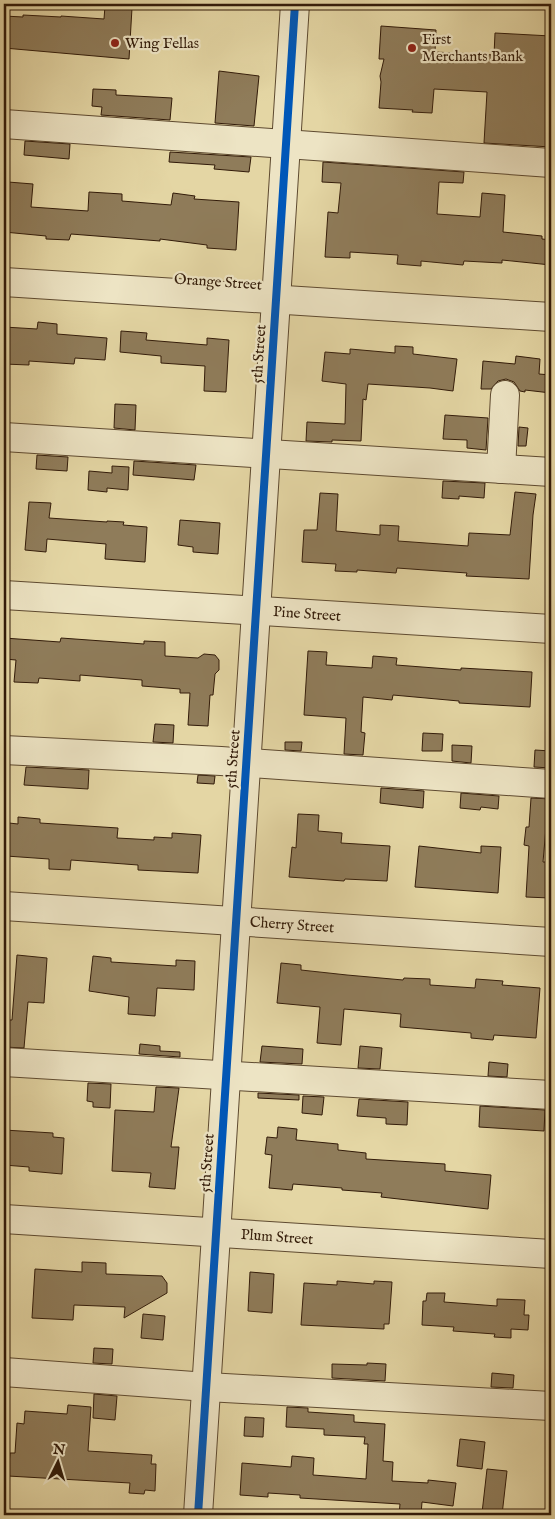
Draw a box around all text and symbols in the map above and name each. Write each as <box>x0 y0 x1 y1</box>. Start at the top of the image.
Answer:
place label: First Merchants Bank <box>422 30 524 66</box>
place label: Wing Fellas <box>125 34 199 53</box>
marker: Wing Fellas <box>109 37 121 49</box>
marker: First Merchants Bank <box>406 42 418 54</box>
street label: Orange Street <box>173 269 263 295</box>
street label: 5th Street <box>247 324 271 384</box>
street label: Pine Street <box>272 602 342 626</box>
street label: 5th Street <box>221 729 245 789</box>
street label: Cherry Street <box>249 913 335 937</box>
street label: 5th Street <box>195 1133 219 1193</box>
street label: Plum Street <box>240 1225 314 1249</box>
north arrow <box>32 1436 82 1486</box>
text: N <box>51 1440 66 1460</box>

